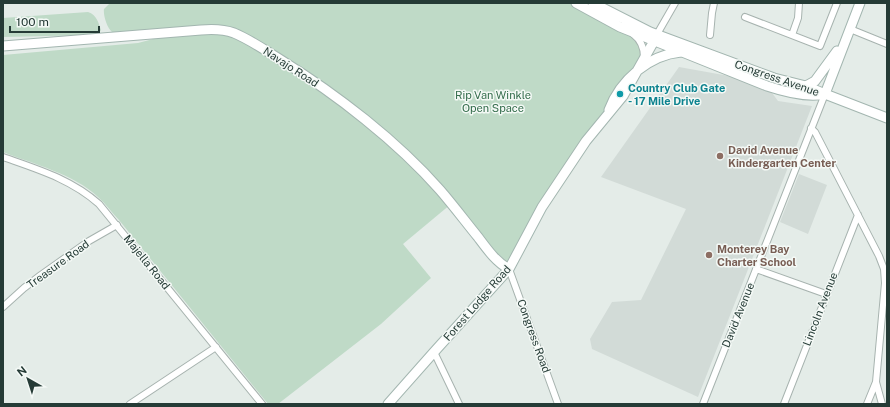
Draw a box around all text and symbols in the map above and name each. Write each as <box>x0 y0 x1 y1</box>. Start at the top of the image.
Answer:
scale bar <box>10 8 99 34</box>
text: 100 m <box>16 15 49 29</box>
street label: Navajo Road <box>261 45 321 89</box>
street label: Congress Avenue <box>733 58 821 98</box>
place label: Country Club Gate - 17 Mile Drive <box>628 82 725 107</box>
park label: Rip Van Winkle Open Space <box>455 89 531 114</box>
marker: Country Club Gate - 17 Mile Drive <box>615 89 625 99</box>
place label: David Avenue Kindergarten Center <box>728 144 836 169</box>
marker: David Avenue Kindergarten Center <box>715 151 725 161</box>
street label: Majella Road <box>122 233 172 291</box>
street label: Treasure Road <box>25 237 91 291</box>
place label: Monterey Bay Charter School <box>717 243 797 268</box>
marker: Monterey Bay Charter School <box>704 250 714 260</box>
street label: Forest Lodge Road <box>441 263 513 343</box>
street label: Lincoln Avenue <box>800 271 840 347</box>
street label: David Avenue <box>720 281 756 349</box>
street label: Congress Road <box>515 298 553 374</box>
north arrow <box>8 359 48 399</box>
text: N <box>15 364 29 379</box>

